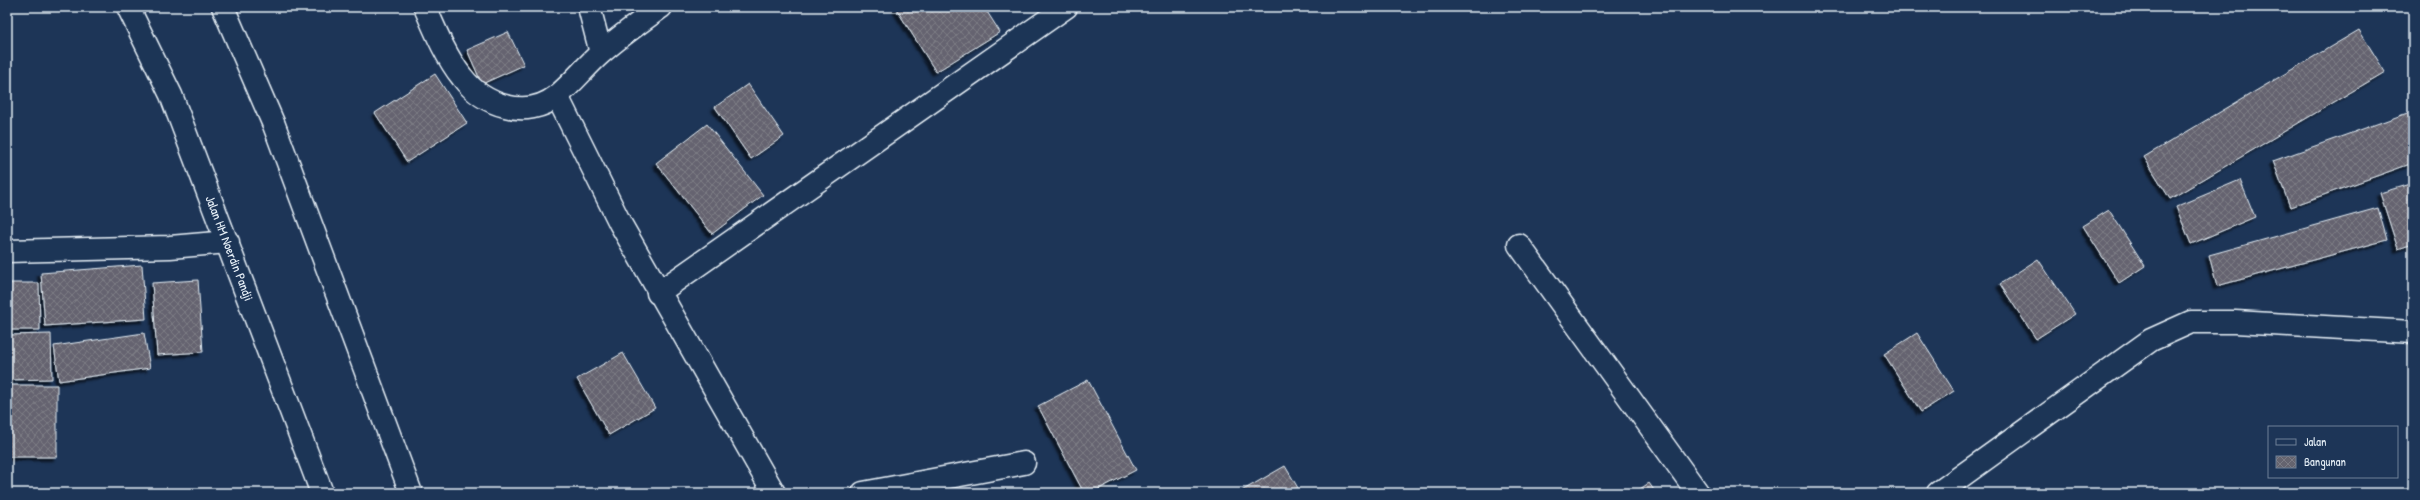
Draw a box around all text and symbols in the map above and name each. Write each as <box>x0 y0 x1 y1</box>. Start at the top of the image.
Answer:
street label: Jalan HM Noerdin Pandji <box>202 193 258 303</box>
legend <box>2268 426 2398 478</box>
text: Jalan <box>2304 433 2326 450</box>
text: Bangunan <box>2304 453 2346 470</box>

